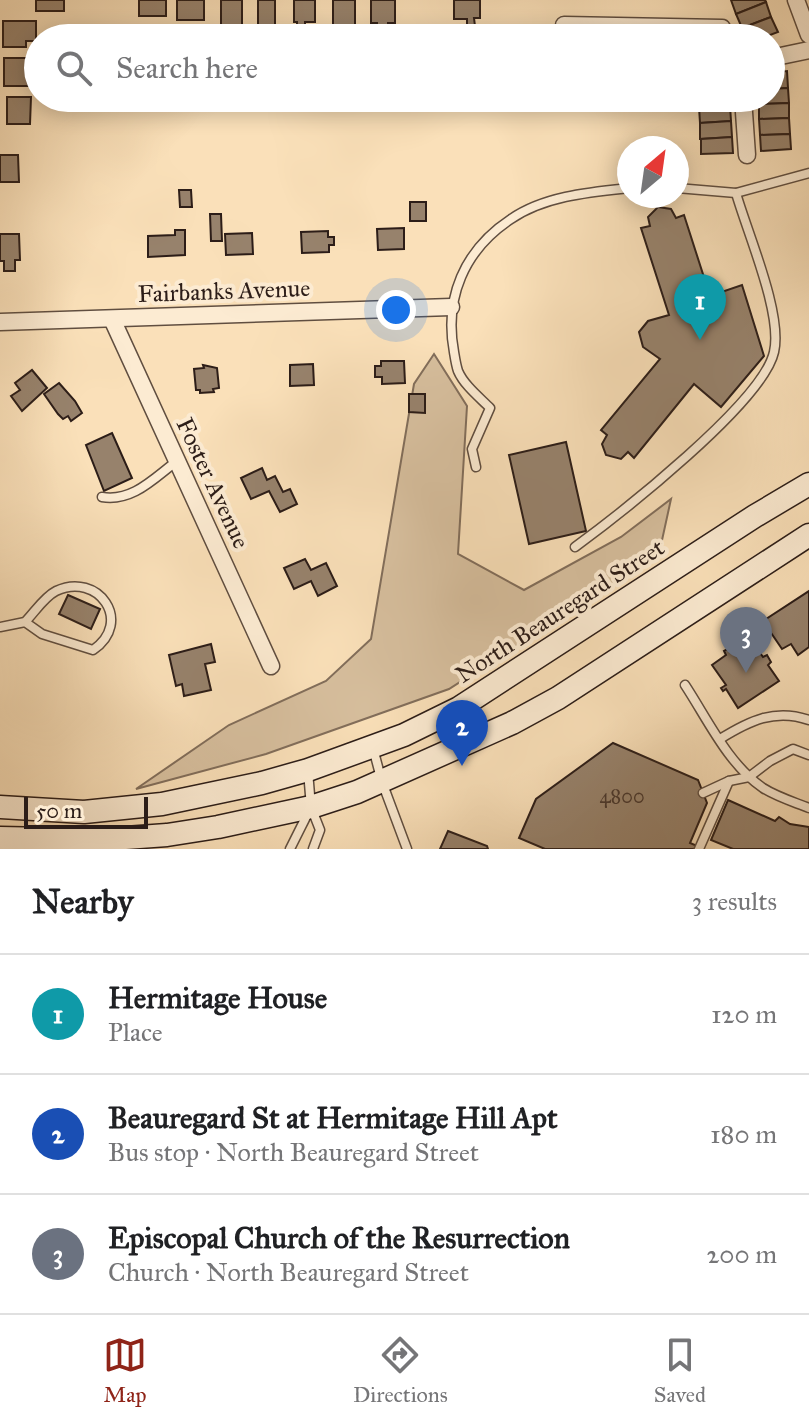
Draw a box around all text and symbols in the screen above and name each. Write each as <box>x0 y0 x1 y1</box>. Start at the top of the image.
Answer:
search box <box>24 24 785 112</box>
icon: search <box>52 46 96 90</box>
text: Search here <box>116 50 258 86</box>
north arrow <box>617 136 689 208</box>
street label: Fairbanks Avenue <box>137 273 311 309</box>
pin: 1 <box>674 274 726 340</box>
your location <box>376 290 416 330</box>
street label: Foster Avenue <box>170 413 256 553</box>
street label: North Beauregard Street <box>450 532 670 690</box>
pin: 3 <box>720 607 772 673</box>
pin: 2 <box>436 700 488 766</box>
house number: 4800 <box>599 784 645 808</box>
scale bar <box>24 793 148 829</box>
text: 50 m <box>36 797 82 824</box>
text: Nearby <box>32 881 134 922</box>
text: 3 results <box>692 885 777 917</box>
text: Hermitage House <box>108 980 327 1016</box>
text: 1 <box>53 998 63 1030</box>
text: 120 m <box>711 998 777 1030</box>
text: Place <box>108 1016 163 1048</box>
text: Beauregard St at Hermitage Hill Apt <box>108 1100 558 1136</box>
text: 2 <box>52 1118 64 1150</box>
text: 180 m <box>710 1118 777 1150</box>
text: Bus stop · North Beauregard Street <box>108 1136 479 1168</box>
text: Episcopal Church of the Resurrection <box>108 1220 570 1256</box>
text: 3 <box>53 1238 63 1270</box>
text: 200 m <box>706 1238 777 1270</box>
text: Church · North Beauregard Street <box>108 1256 469 1288</box>
tab: Map <box>103 1333 147 1408</box>
tab: Directions <box>353 1333 448 1408</box>
tab: Saved <box>654 1333 706 1408</box>

